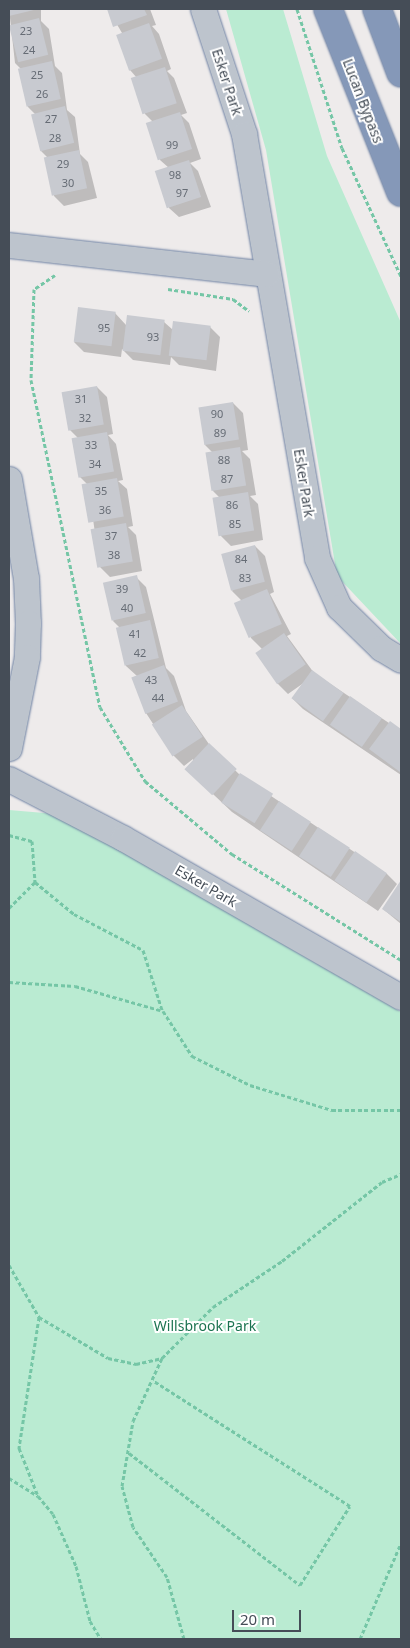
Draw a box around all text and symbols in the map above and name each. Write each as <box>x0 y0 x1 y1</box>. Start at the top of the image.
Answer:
house number: 23 <box>20 24 32 38</box>
house number: 24 <box>23 43 35 57</box>
street label: Esker Park <box>208 47 246 117</box>
street label: Lucan Bypass <box>339 56 387 146</box>
house number: 25 <box>31 68 43 82</box>
house number: 26 <box>36 87 48 101</box>
house number: 27 <box>45 112 57 126</box>
house number: 28 <box>49 131 61 145</box>
house number: 99 <box>166 138 178 152</box>
house number: 29 <box>57 157 69 171</box>
house number: 98 <box>169 168 181 182</box>
house number: 30 <box>62 176 74 190</box>
house number: 97 <box>176 186 188 200</box>
house number: 95 <box>98 321 110 335</box>
house number: 93 <box>147 330 159 344</box>
house number: 31 <box>75 392 87 406</box>
house number: 90 <box>211 407 223 421</box>
house number: 32 <box>79 411 91 425</box>
house number: 89 <box>214 426 226 440</box>
house number: 33 <box>85 438 97 452</box>
street label: Esker Park <box>290 448 318 518</box>
house number: 88 <box>218 453 230 467</box>
house number: 34 <box>89 457 101 471</box>
house number: 87 <box>221 472 233 486</box>
house number: 35 <box>95 484 107 498</box>
house number: 86 <box>226 498 238 512</box>
house number: 36 <box>99 503 111 517</box>
house number: 85 <box>229 517 241 531</box>
house number: 37 <box>105 529 117 543</box>
house number: 38 <box>108 548 120 562</box>
house number: 84 <box>235 552 247 566</box>
house number: 83 <box>239 571 251 585</box>
house number: 39 <box>116 582 128 596</box>
house number: 40 <box>121 601 133 615</box>
house number: 41 <box>129 627 141 641</box>
house number: 42 <box>134 646 146 660</box>
house number: 43 <box>145 673 157 687</box>
house number: 44 <box>152 691 164 705</box>
street label: Esker Park <box>172 862 240 910</box>
park label: Willsbrook Park <box>154 1318 256 1334</box>
scale bar <box>235 1600 304 1632</box>
text: 20 m <box>240 1609 275 1629</box>

